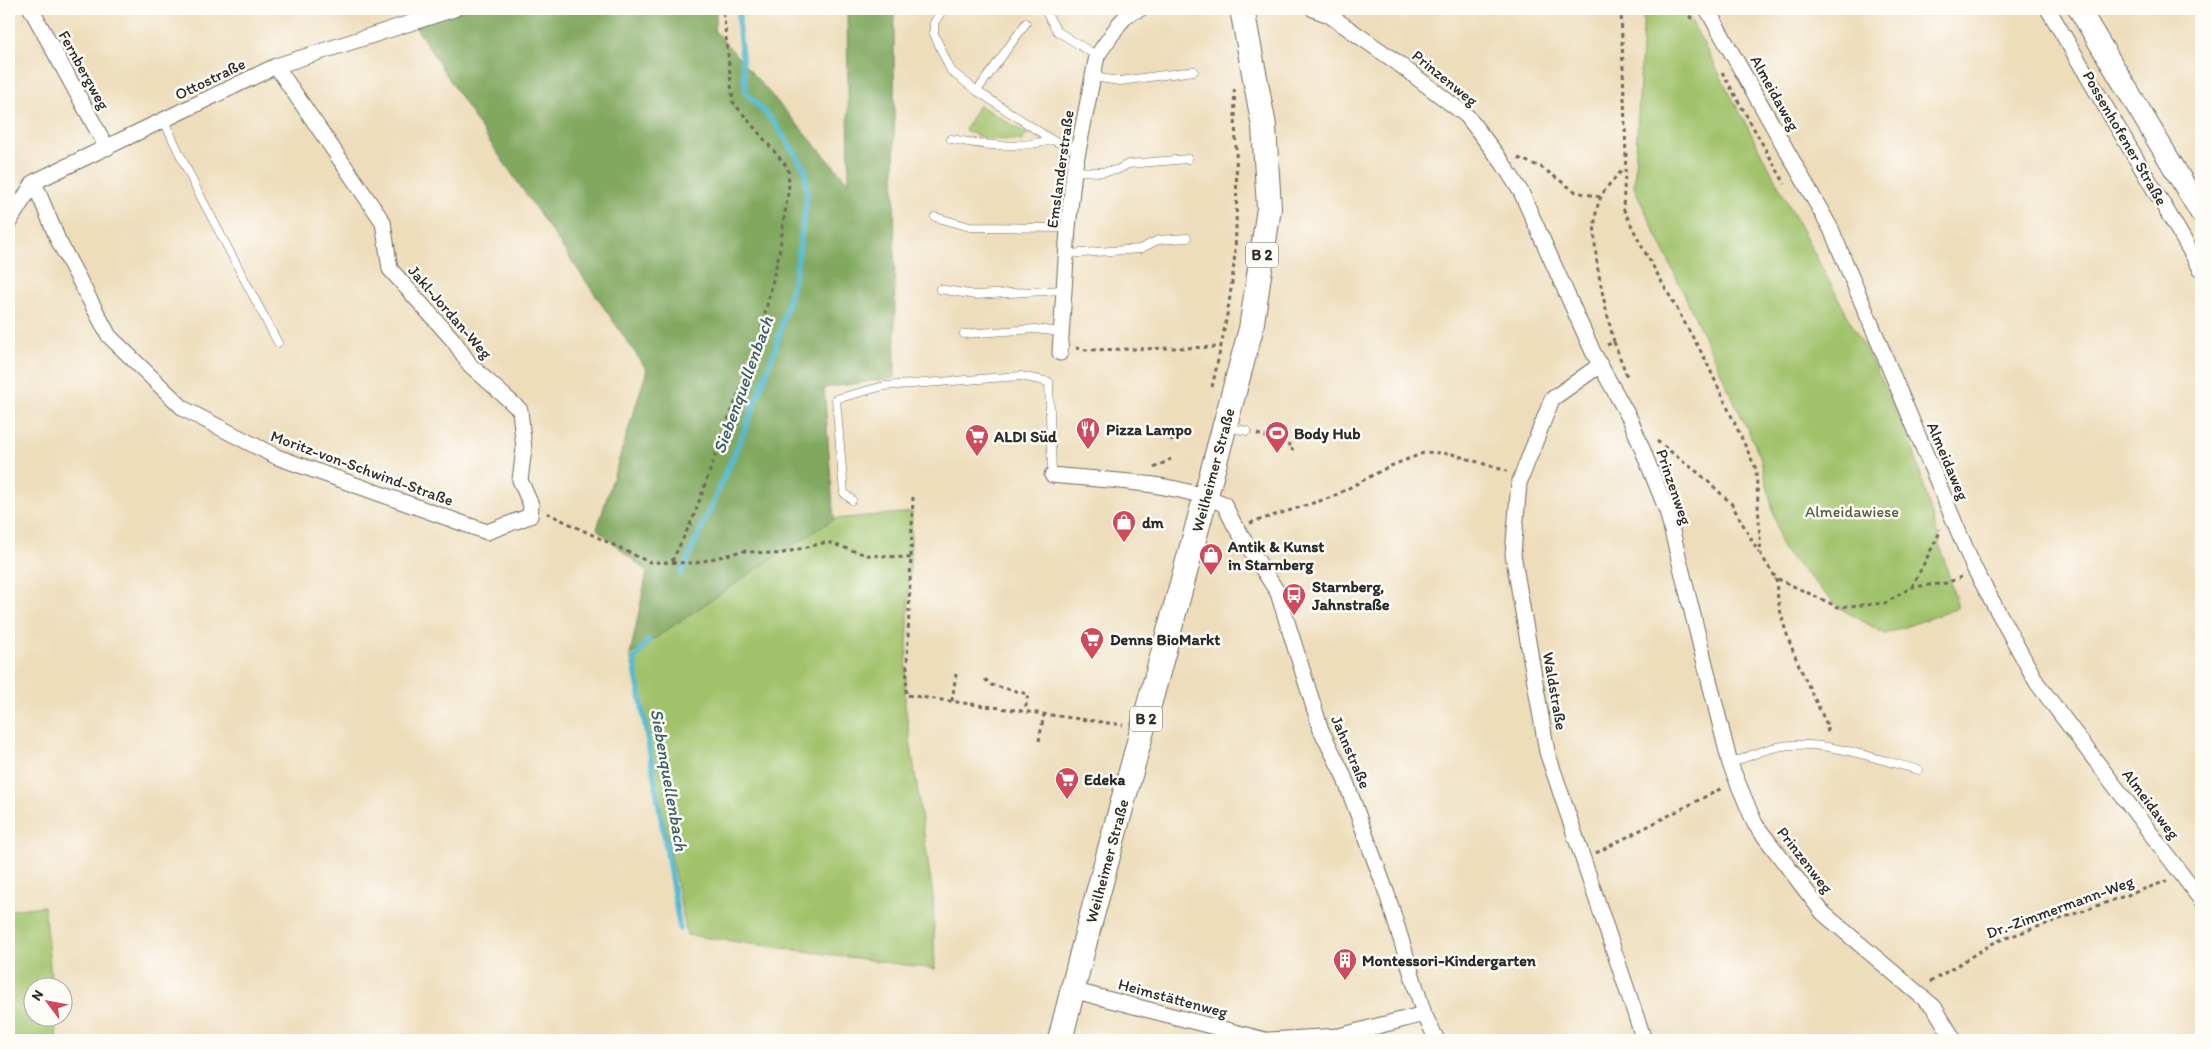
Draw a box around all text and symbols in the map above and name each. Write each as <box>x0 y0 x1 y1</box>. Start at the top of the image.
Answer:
street label: Fernbergweg <box>54 27 114 114</box>
street label: Prinzenweg <box>1408 46 1482 111</box>
street label: Almeidaweg <box>1747 52 1804 135</box>
street label: Ottostraße <box>172 54 249 104</box>
street label: Possenhofener Straße <box>2079 67 2171 209</box>
street label: Emslanderstraße <box>1042 109 1078 229</box>
road number: B 2 <box>1246 242 1278 268</box>
street label: Jakl-Jordan-Weg <box>404 261 496 363</box>
water label: Siebenquellenbach <box>708 313 778 457</box>
street label: Weilheimer Straße <box>1187 406 1239 534</box>
restaurant icon: Pizza Lampo <box>1075 416 1101 450</box>
street label: Almeidaweg <box>1923 419 1973 504</box>
place label: Pizza Lampo <box>1106 420 1192 440</box>
sports icon: Body Hub <box>1264 420 1290 454</box>
supermarket icon: ALDI Süd <box>964 423 990 457</box>
place label: Body Hub <box>1294 424 1361 444</box>
street label: Moritz-von-Schwind-Straße <box>268 426 456 510</box>
place label: ALDI Süd <box>993 427 1057 446</box>
street label: Prinzenweg <box>1652 447 1696 528</box>
park label: Almeidawiese <box>1805 502 1899 521</box>
shop icon: dm <box>1111 509 1137 543</box>
place label: dm <box>1142 513 1164 532</box>
place label: Antik & Kunst in Starnberg <box>1227 537 1324 575</box>
shop icon: Antik & Kunst in Starnberg <box>1198 542 1224 576</box>
place label: Starnberg, Jahnstraße <box>1311 577 1390 614</box>
bus stop icon: Starnberg, Jahnstraße <box>1281 582 1307 616</box>
supermarket icon: Denns BioMarkt <box>1079 626 1105 660</box>
place label: Denns BioMarkt <box>1110 630 1220 649</box>
street label: Waldstraße <box>1539 650 1571 732</box>
road number: B 2 <box>1130 706 1162 732</box>
water label: Siebenquellenbach <box>646 707 692 853</box>
street label: Jahnstraße <box>1327 713 1375 792</box>
street label: Almeidaweg <box>2118 765 2184 844</box>
supermarket icon: Edeka <box>1054 766 1080 800</box>
place label: Edeka <box>1084 770 1125 789</box>
street label: Weilheimer Straße <box>1081 797 1133 925</box>
street label: Prinzenweg <box>1773 823 1837 898</box>
street label: Dr.-Zimmermann-Weg <box>1984 871 2137 943</box>
building icon: Montessori-Kindergarten <box>1332 947 1358 981</box>
place label: Montessori-Kindergarten <box>1362 951 1537 971</box>
street label: Heimstättenweg <box>1116 974 1231 1022</box>
north arrow <box>22 976 72 1026</box>
text: N <box>28 987 47 1004</box>

